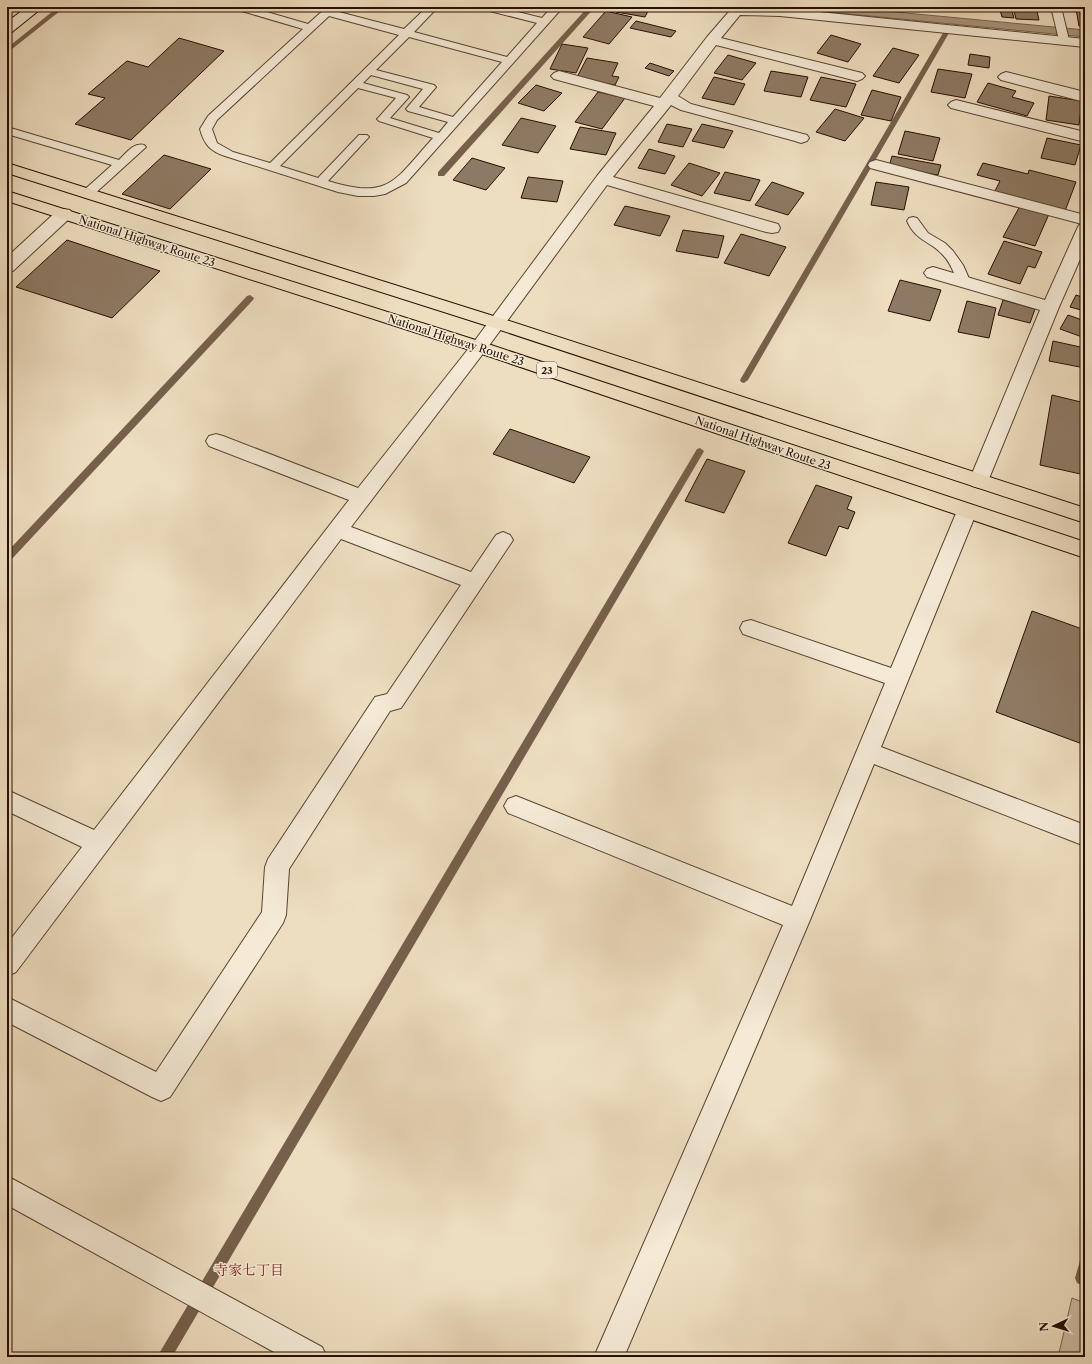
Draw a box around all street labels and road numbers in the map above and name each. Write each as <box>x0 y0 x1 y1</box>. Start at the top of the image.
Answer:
street label: National Highway Route 23 <box>77 212 217 270</box>
street label: National Highway Route 23 <box>386 311 526 369</box>
road number: 23 <box>537 362 557 378</box>
street label: National Highway Route 23 <box>693 413 833 473</box>

